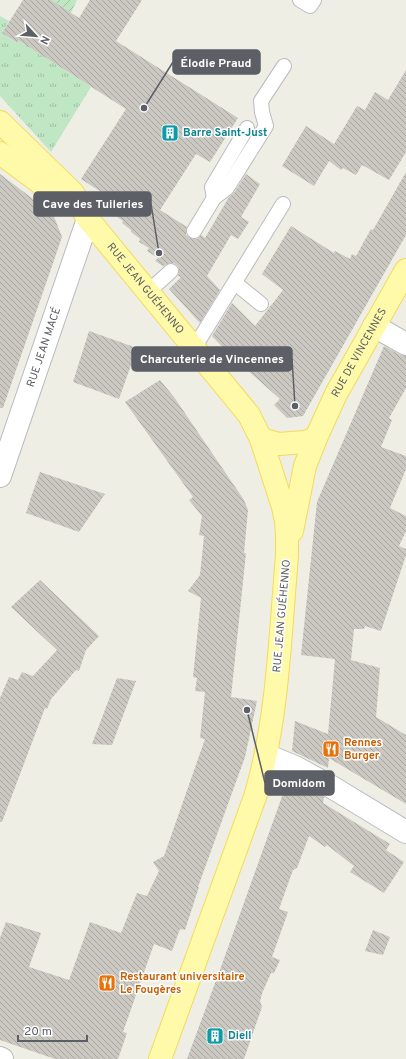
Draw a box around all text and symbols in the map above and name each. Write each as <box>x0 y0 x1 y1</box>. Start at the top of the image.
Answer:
north arrow <box>16 16 56 56</box>
text: N <box>36 33 52 47</box>
callout: Élodie Praud <box>173 50 260 74</box>
text: Élodie Praud <box>181 56 251 72</box>
building icon: Barre Saint-Just <box>160 123 180 143</box>
place label: Barre Saint-Just <box>183 126 267 140</box>
callout: Cave des Tuileries <box>34 192 151 216</box>
text: Cave des Tuileries <box>43 197 144 213</box>
street label: RUE JEAN GUÉHENNO <box>104 240 187 337</box>
street label: RUE JEAN MACÉ <box>24 305 64 389</box>
street label: RUE DE VINCENNES <box>328 306 390 400</box>
callout: Charcuterie de Vincennes <box>132 347 292 371</box>
text: Charcuterie de Vincennes <box>140 352 284 368</box>
street label: RUE JEAN GUÉHENNO <box>269 559 294 673</box>
place label: Rennes Burger <box>344 736 382 763</box>
restaurant icon: Rennes Burger <box>321 739 341 759</box>
callout: Domidom <box>265 771 334 795</box>
text: Domidom <box>272 776 326 792</box>
place label: Restaurant universitaire Le Fougères <box>120 970 245 997</box>
restaurant icon: Restaurant universitaire Le Fougères <box>97 973 117 993</box>
scale bar <box>18 1017 87 1043</box>
text: 20 m <box>24 1024 52 1040</box>
building icon: Diell <box>205 1026 225 1046</box>
place label: Diell <box>228 1029 251 1043</box>

